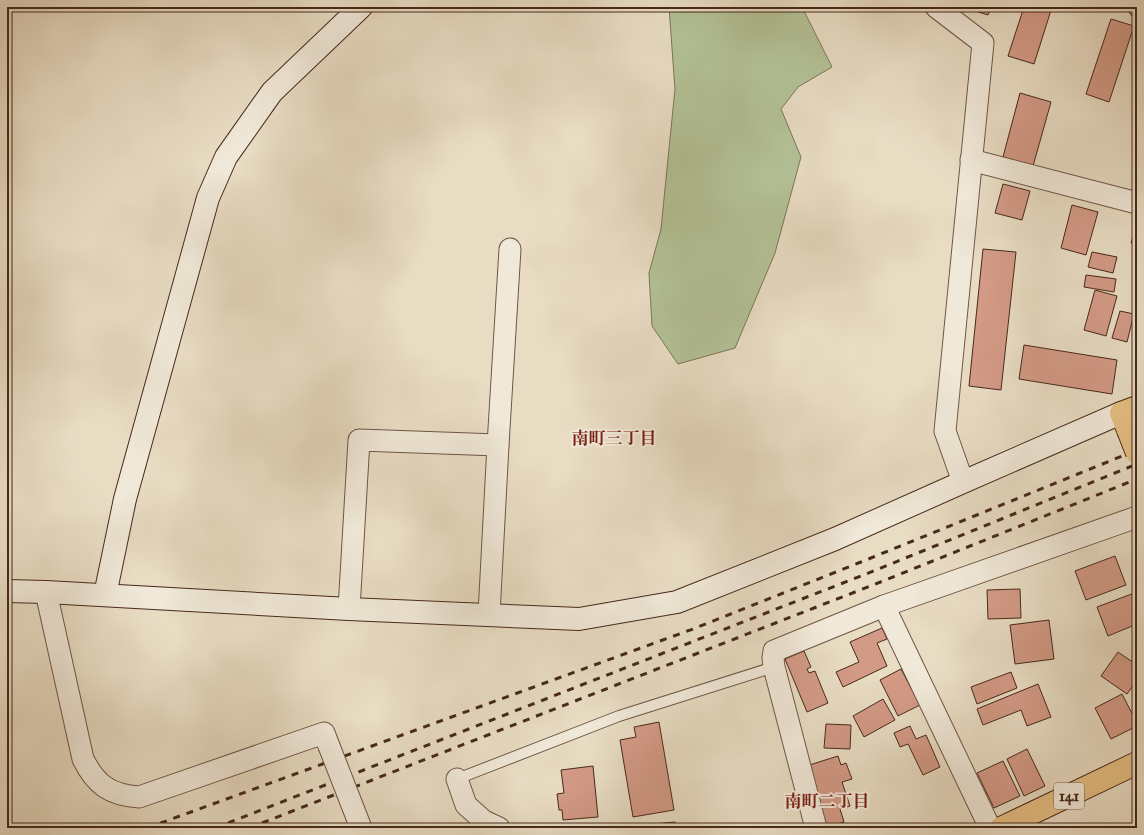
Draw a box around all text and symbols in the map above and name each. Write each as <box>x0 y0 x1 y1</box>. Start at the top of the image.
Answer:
district label: 南町三丁目 <box>572 428 657 449</box>
road number: 141 <box>1054 783 1084 809</box>
district label: 南町二丁目 <box>785 791 870 812</box>

